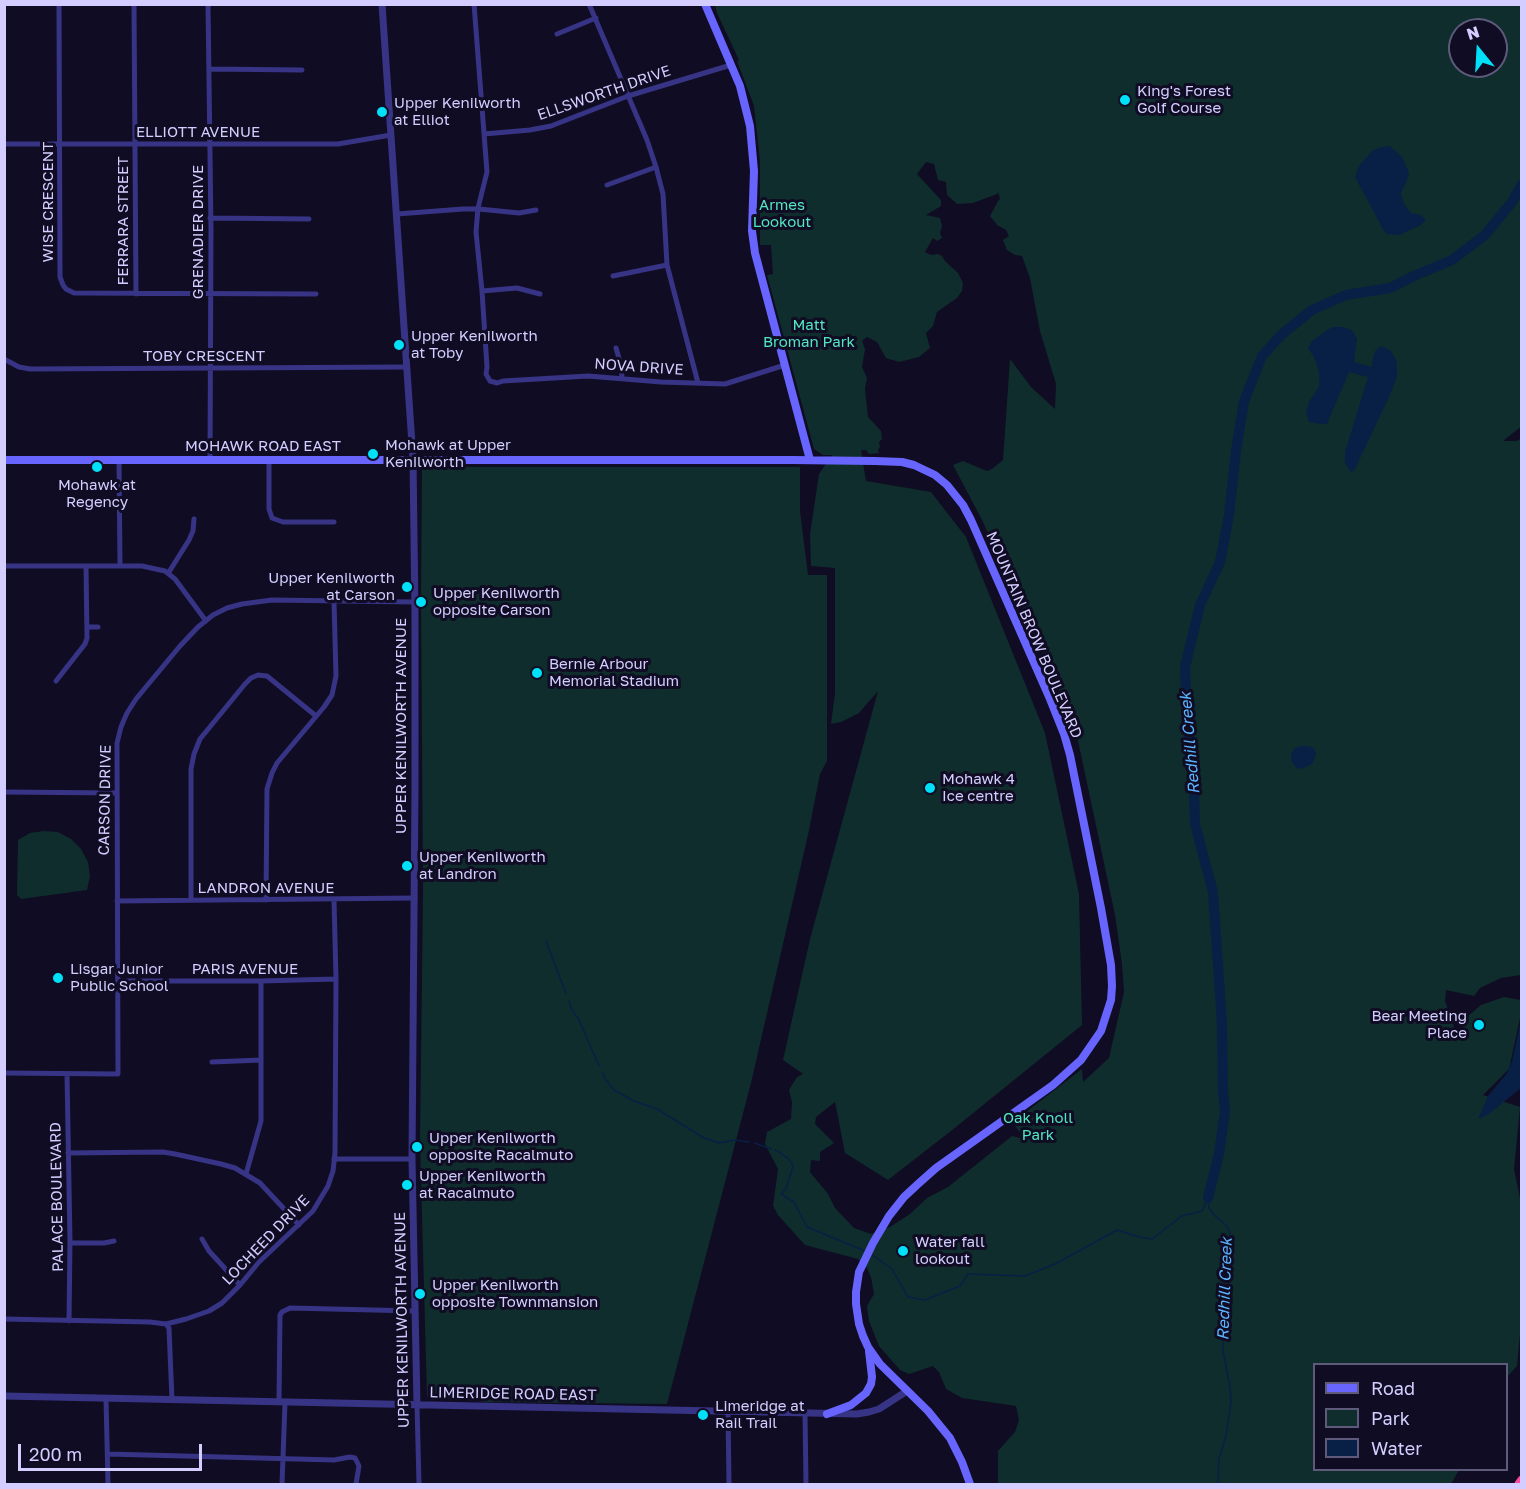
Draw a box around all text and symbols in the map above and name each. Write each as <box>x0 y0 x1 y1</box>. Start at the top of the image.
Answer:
north arrow <box>1448 18 1508 78</box>
text: N <box>1464 21 1482 44</box>
street label: ELLSWORTH DRIVE <box>535 62 673 124</box>
place label: King's Forest Golf Course <box>1137 82 1231 117</box>
marker: King's Forest Golf Course <box>1118 93 1132 107</box>
place label: Upper Kenilworth at Elliot <box>394 94 521 129</box>
marker: Upper Kenilworth at Elliot <box>375 105 389 119</box>
street label: ELLIOTT AVENUE <box>136 123 260 141</box>
street label: WISE CRESCENT <box>39 142 57 262</box>
street label: FERRARA STREET <box>114 156 132 286</box>
street label: GRENADIER DRIVE <box>189 165 207 299</box>
park label: Armes Lookout <box>753 196 811 231</box>
park label: Matt Broman Park <box>763 316 855 351</box>
place label: Upper Kenilworth at Toby <box>411 327 538 362</box>
marker: Upper Kenilworth at Toby <box>392 338 406 352</box>
street label: TOBY CRESCENT <box>143 347 265 365</box>
street label: NOVA DRIVE <box>594 355 684 379</box>
place label: Mohawk at Upper Kenilworth <box>385 436 511 471</box>
street label: MOHAWK ROAD EAST <box>185 437 341 455</box>
marker: Mohawk at Upper Kenilworth <box>366 447 380 461</box>
marker: Mohawk at Regency <box>90 460 104 474</box>
place label: Mohawk at Regency <box>58 476 136 511</box>
street label: MOUNTAIN BROW BOULEVARD <box>982 529 1086 741</box>
place label: Upper Kenilworth at Carson <box>268 569 395 604</box>
marker: Upper Kenilworth at Carson <box>400 580 414 594</box>
place label: Upper Kenilworth opposite Carson <box>433 584 560 619</box>
marker: Upper Kenilworth opposite Carson <box>414 595 428 609</box>
street label: UPPER KENILWORTH AVENUE <box>392 618 410 834</box>
place label: Bernie Arbour Memorial Stadium <box>549 655 679 690</box>
marker: Bernie Arbour Memorial Stadium <box>530 666 544 680</box>
water label: Redhill Creek <box>1176 691 1204 795</box>
street label: CARSON DRIVE <box>95 745 115 855</box>
place label: Mohawk 4 Ice centre <box>942 770 1015 805</box>
marker: Mohawk 4 Ice centre <box>923 781 937 795</box>
place label: Upper Kenilworth at Landron <box>419 848 546 883</box>
marker: Upper Kenilworth at Landron <box>400 859 414 873</box>
street label: LANDRON AVENUE <box>198 879 334 897</box>
place label: Lisgar Junior Public School <box>70 960 169 995</box>
street label: PARIS AVENUE <box>192 960 298 978</box>
marker: Lisgar Junior Public School <box>51 971 65 985</box>
place label: Bear Meeting Place <box>1371 1007 1467 1042</box>
marker: Bear Meeting Place <box>1472 1018 1486 1032</box>
park label: Oak Knoll Park <box>1003 1109 1073 1144</box>
street label: PALACE BOULEVARD <box>47 1122 67 1272</box>
place label: Upper Kenilworth opposite Racalmuto <box>429 1129 573 1164</box>
marker: Upper Kenilworth opposite Racalmuto <box>410 1140 424 1154</box>
place label: Upper Kenilworth at Racalmuto <box>419 1167 546 1202</box>
marker: Upper Kenilworth at Racalmuto <box>400 1178 414 1192</box>
street label: LOCHEED DRIVE <box>219 1191 313 1289</box>
street label: UPPER KENILWORTH AVENUE <box>391 1212 413 1428</box>
place label: Water fall lookout <box>915 1233 985 1268</box>
water label: Redhill Creek <box>1214 1237 1236 1341</box>
marker: Water fall lookout <box>896 1244 910 1258</box>
place label: Upper Kenilworth opposite Townmansion <box>432 1276 598 1311</box>
marker: Upper Kenilworth opposite Townmansion <box>413 1287 427 1301</box>
legend <box>1313 1363 1508 1471</box>
text: Road <box>1371 1377 1415 1399</box>
street label: LIMERIDGE ROAD EAST <box>429 1384 597 1404</box>
place label: Limeridge at Rail Trail <box>715 1397 805 1432</box>
text: Park <box>1371 1407 1410 1429</box>
marker: Limeridge at Rail Trail <box>696 1408 710 1422</box>
scale bar <box>21 1432 206 1470</box>
text: Water <box>1371 1437 1422 1459</box>
text: 200 m <box>29 1443 82 1465</box>

